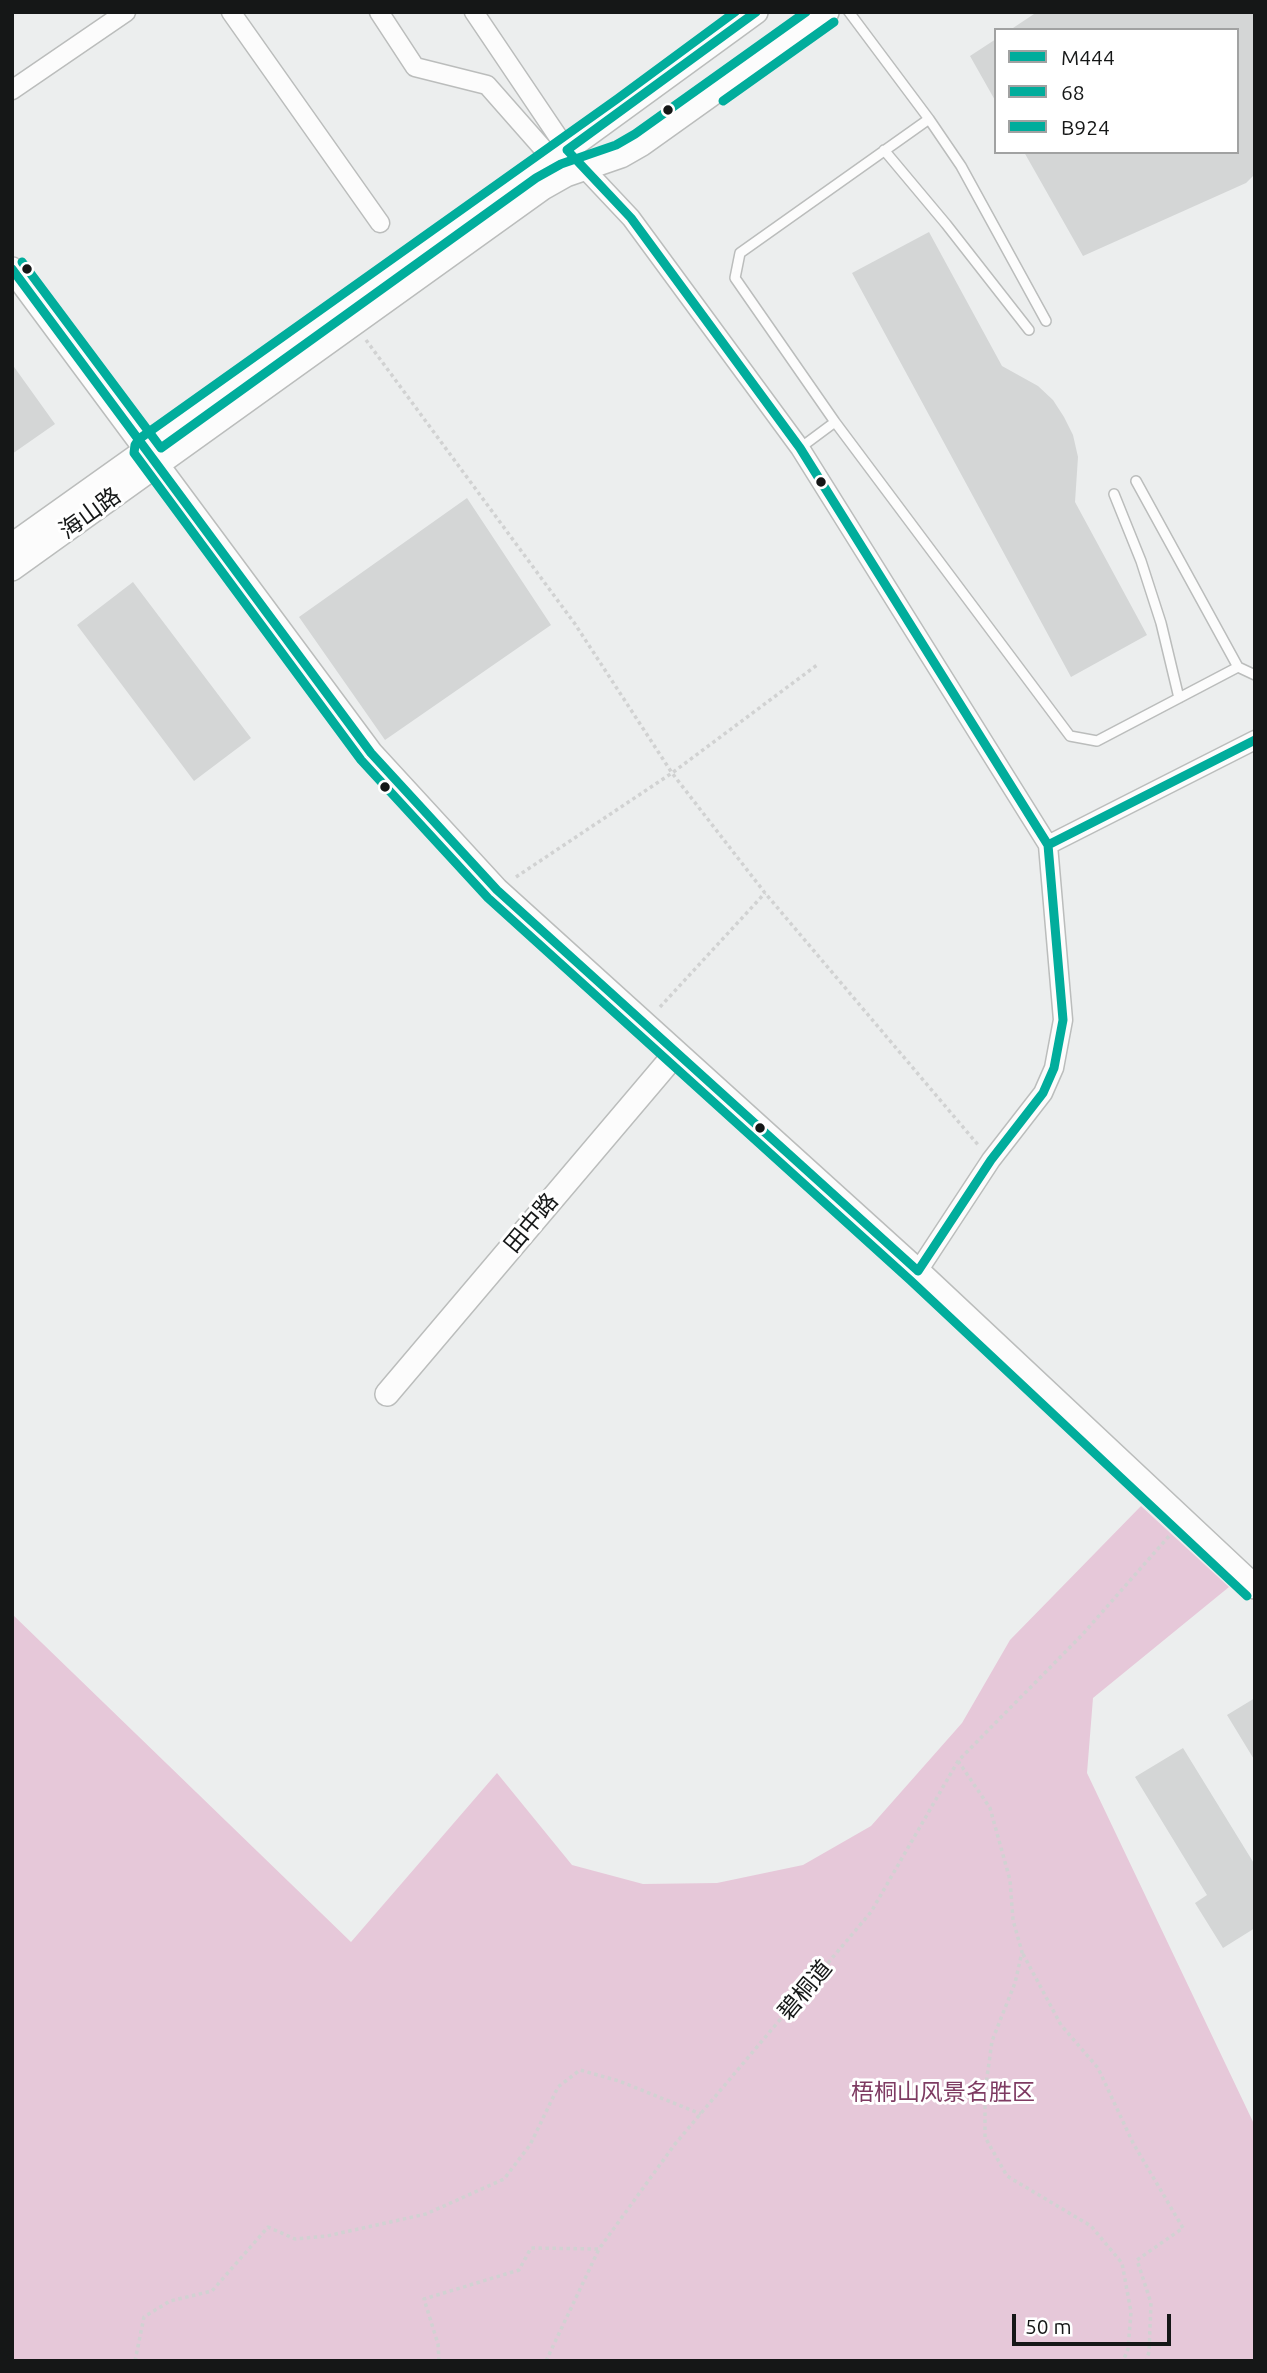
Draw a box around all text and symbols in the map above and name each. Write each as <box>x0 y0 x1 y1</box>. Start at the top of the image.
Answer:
legend <box>994 28 1239 154</box>
text: M444 <box>1061 45 1115 69</box>
text: 68 <box>1061 80 1085 104</box>
unlabelled marker <box>661 103 675 117</box>
text: B924 <box>1061 115 1110 139</box>
unlabelled marker <box>20 262 34 276</box>
unlabelled marker <box>814 475 828 489</box>
street label: 海山路 <box>54 482 126 544</box>
unlabelled marker <box>378 780 392 794</box>
unlabelled marker <box>753 1121 767 1135</box>
street label: 田中路 <box>498 1188 564 1258</box>
street label: 碧桐道 <box>772 1955 838 2025</box>
park label: 梧桐山风景名胜区 <box>851 2078 1035 2106</box>
scale bar <box>1015 2300 1174 2344</box>
text: 50 m <box>1025 2314 1072 2338</box>

